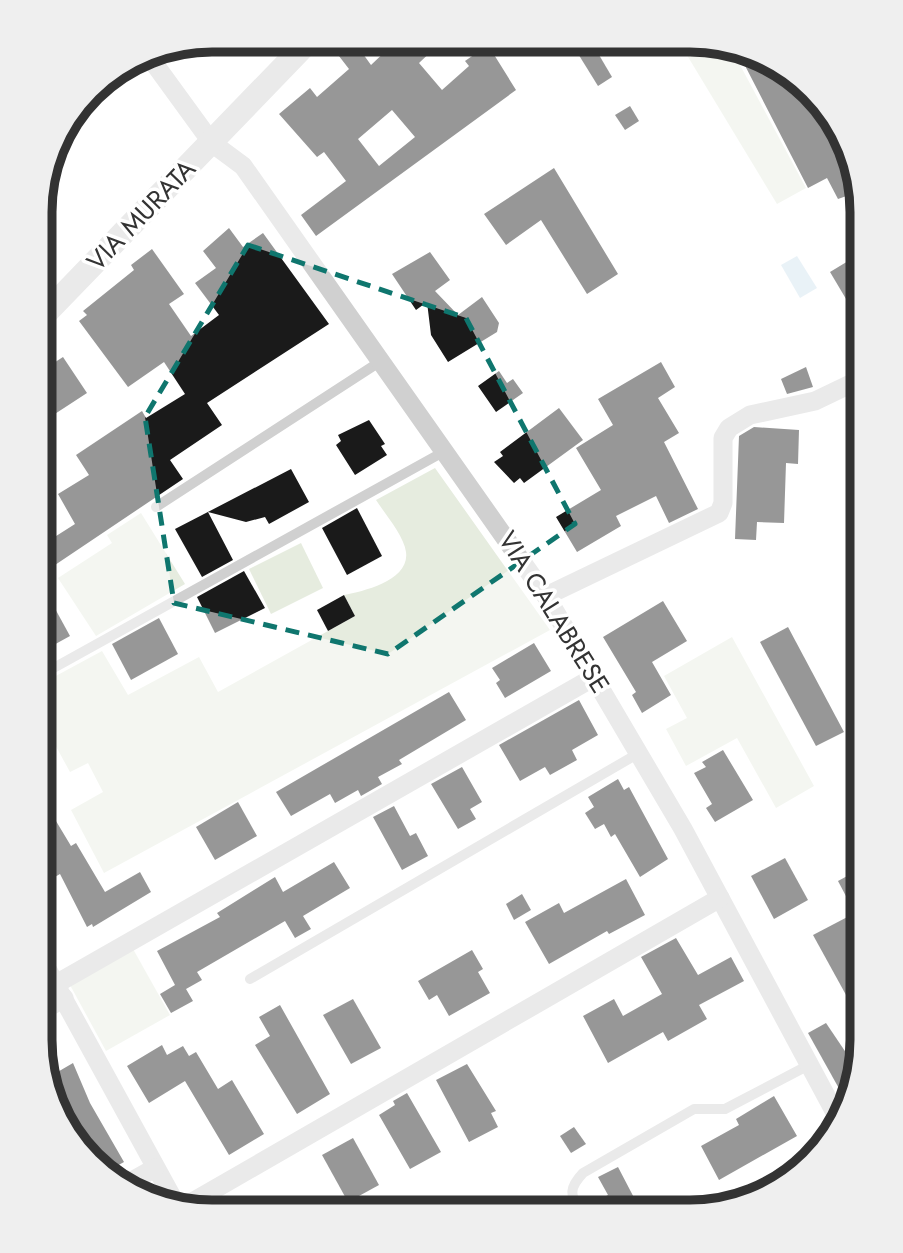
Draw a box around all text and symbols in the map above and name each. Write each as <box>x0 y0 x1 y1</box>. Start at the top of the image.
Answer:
street label: VIA MURATA <box>78 150 205 279</box>
street label: VIA CALABRESE <box>489 524 619 700</box>

